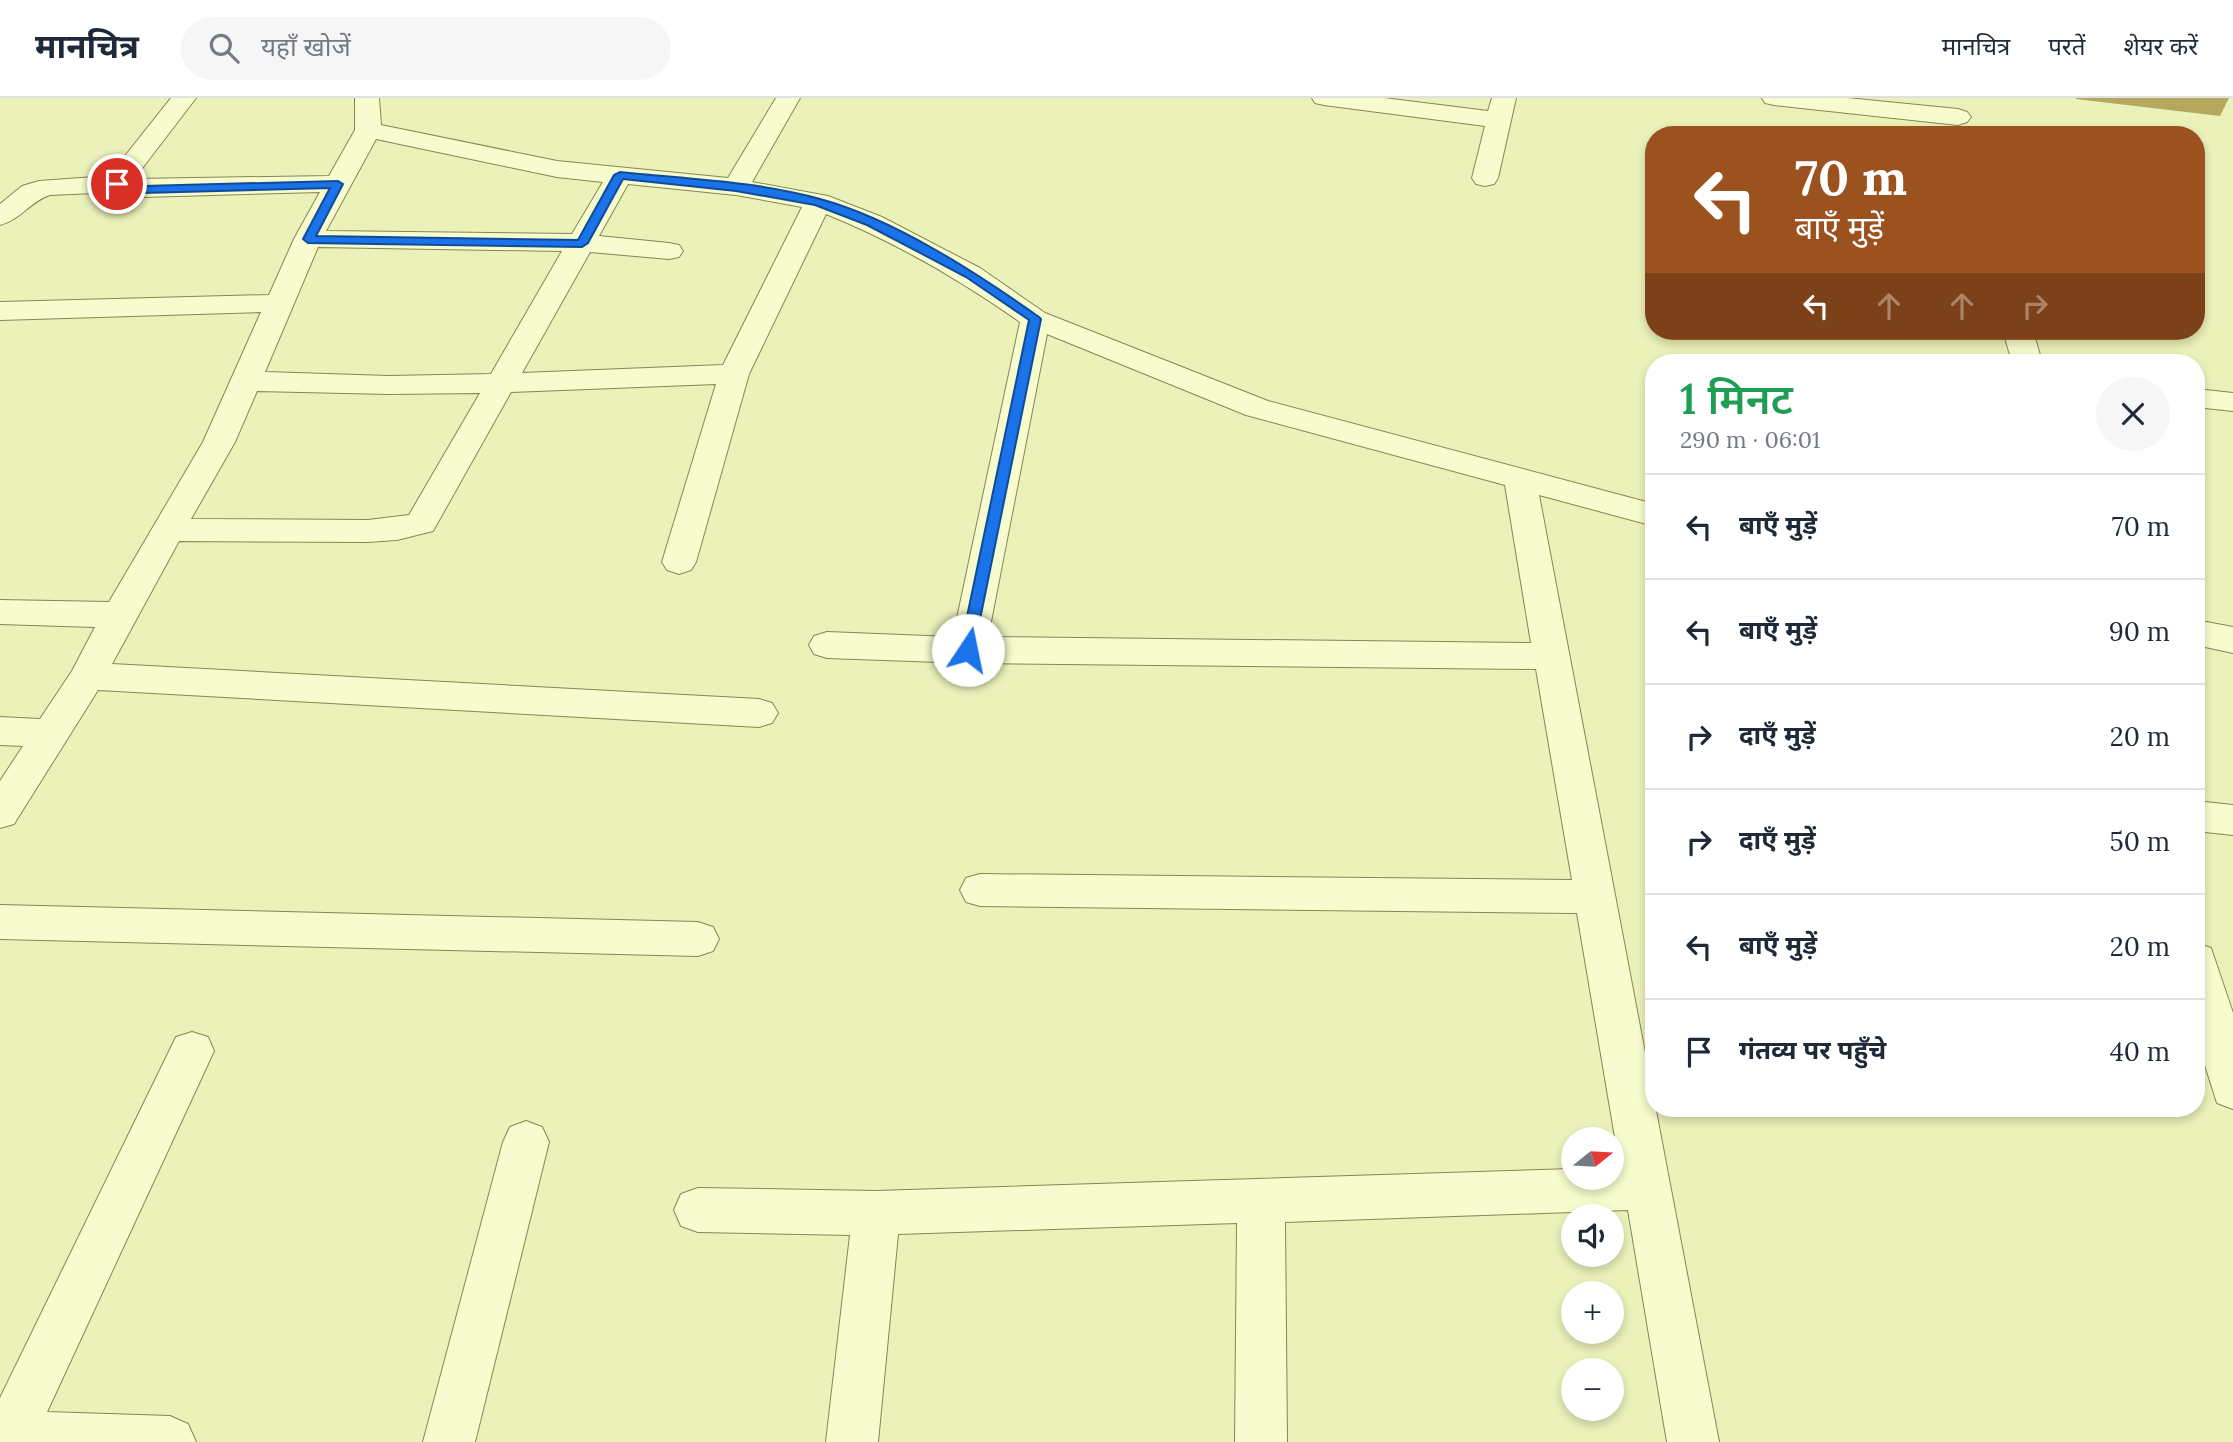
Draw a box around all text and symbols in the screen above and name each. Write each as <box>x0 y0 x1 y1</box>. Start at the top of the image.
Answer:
search box <box>181 17 671 80</box>
text: मानचित्र <box>35 25 139 67</box>
icon: search <box>205 29 243 67</box>
text: यहाँ खोजें <box>261 30 351 63</box>
text: मानचित्र <box>1942 31 2010 62</box>
text: परतें <box>2048 31 2085 62</box>
text: शेयर करें <box>2123 31 2198 62</box>
text: 70 m <box>1795 146 1907 208</box>
pin <box>87 154 147 214</box>
icon: left <box>1680 154 1771 245</box>
icon: arrive <box>98 165 136 203</box>
text: बाएँ मुड़ें <box>1795 207 1884 248</box>
icon: left <box>1797 287 1835 325</box>
icon: ahead <box>1870 287 1908 325</box>
icon: ahead <box>1943 287 1981 325</box>
icon: right <box>2016 287 2054 325</box>
text: 1 मिनट <box>1680 372 1793 426</box>
button: close <box>2096 377 2170 451</box>
text: 290 m · 06:01 <box>1680 425 1820 454</box>
icon: left <box>1680 508 1718 546</box>
text: बाएँ मुड़ें <box>1739 508 1817 541</box>
text: 70 m <box>2112 510 2170 543</box>
position arrow <box>931 613 1005 687</box>
icon: left <box>1680 613 1718 651</box>
text: बाएँ मुड़ें <box>1739 613 1817 646</box>
text: 90 m <box>2109 615 2170 648</box>
icon: right <box>1680 718 1718 756</box>
text: दाएँ मुड़ें <box>1739 718 1816 751</box>
text: 20 m <box>2110 720 2170 753</box>
icon: right <box>1680 823 1718 861</box>
text: दाएँ मुड़ें <box>1739 823 1816 856</box>
text: 50 m <box>2110 825 2170 858</box>
icon: left <box>1680 928 1718 966</box>
text: बाएँ मुड़ें <box>1739 928 1817 961</box>
text: 20 m <box>2110 930 2170 963</box>
icon: arrive <box>1680 1033 1718 1071</box>
text: गंतव्य पर पहुँचे <box>1739 1033 1886 1066</box>
text: 40 m <box>2110 1035 2170 1068</box>
north arrow <box>1561 1127 1624 1190</box>
map controls <box>1561 1127 1624 1421</box>
button: sound <box>1561 1204 1624 1267</box>
button: + <box>1561 1281 1624 1344</box>
button: − <box>1561 1358 1624 1421</box>

